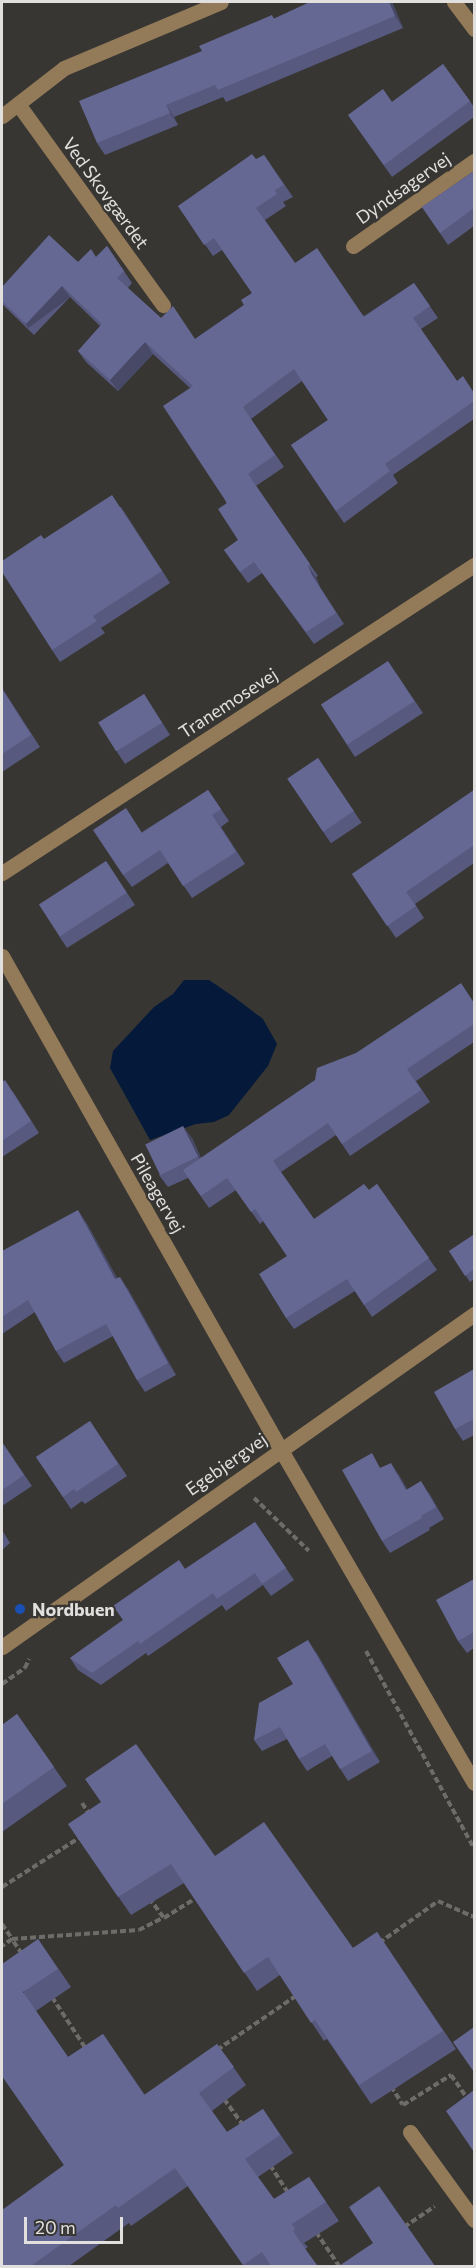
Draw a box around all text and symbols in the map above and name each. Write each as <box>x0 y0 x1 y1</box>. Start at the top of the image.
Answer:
street label: Ved Skovgærdet <box>58 133 154 253</box>
street label: Dyndsagervej <box>352 148 454 228</box>
street label: Tranemosevej <box>175 663 281 743</box>
street label: Pileagervej <box>126 1149 190 1237</box>
street label: Egebjergvej <box>181 1428 271 1500</box>
place label: Nordbuen <box>32 1598 115 1620</box>
marker: Nordbuen <box>13 1602 27 1616</box>
scale bar <box>27 2205 126 2243</box>
text: 20 m <box>35 2216 76 2238</box>

